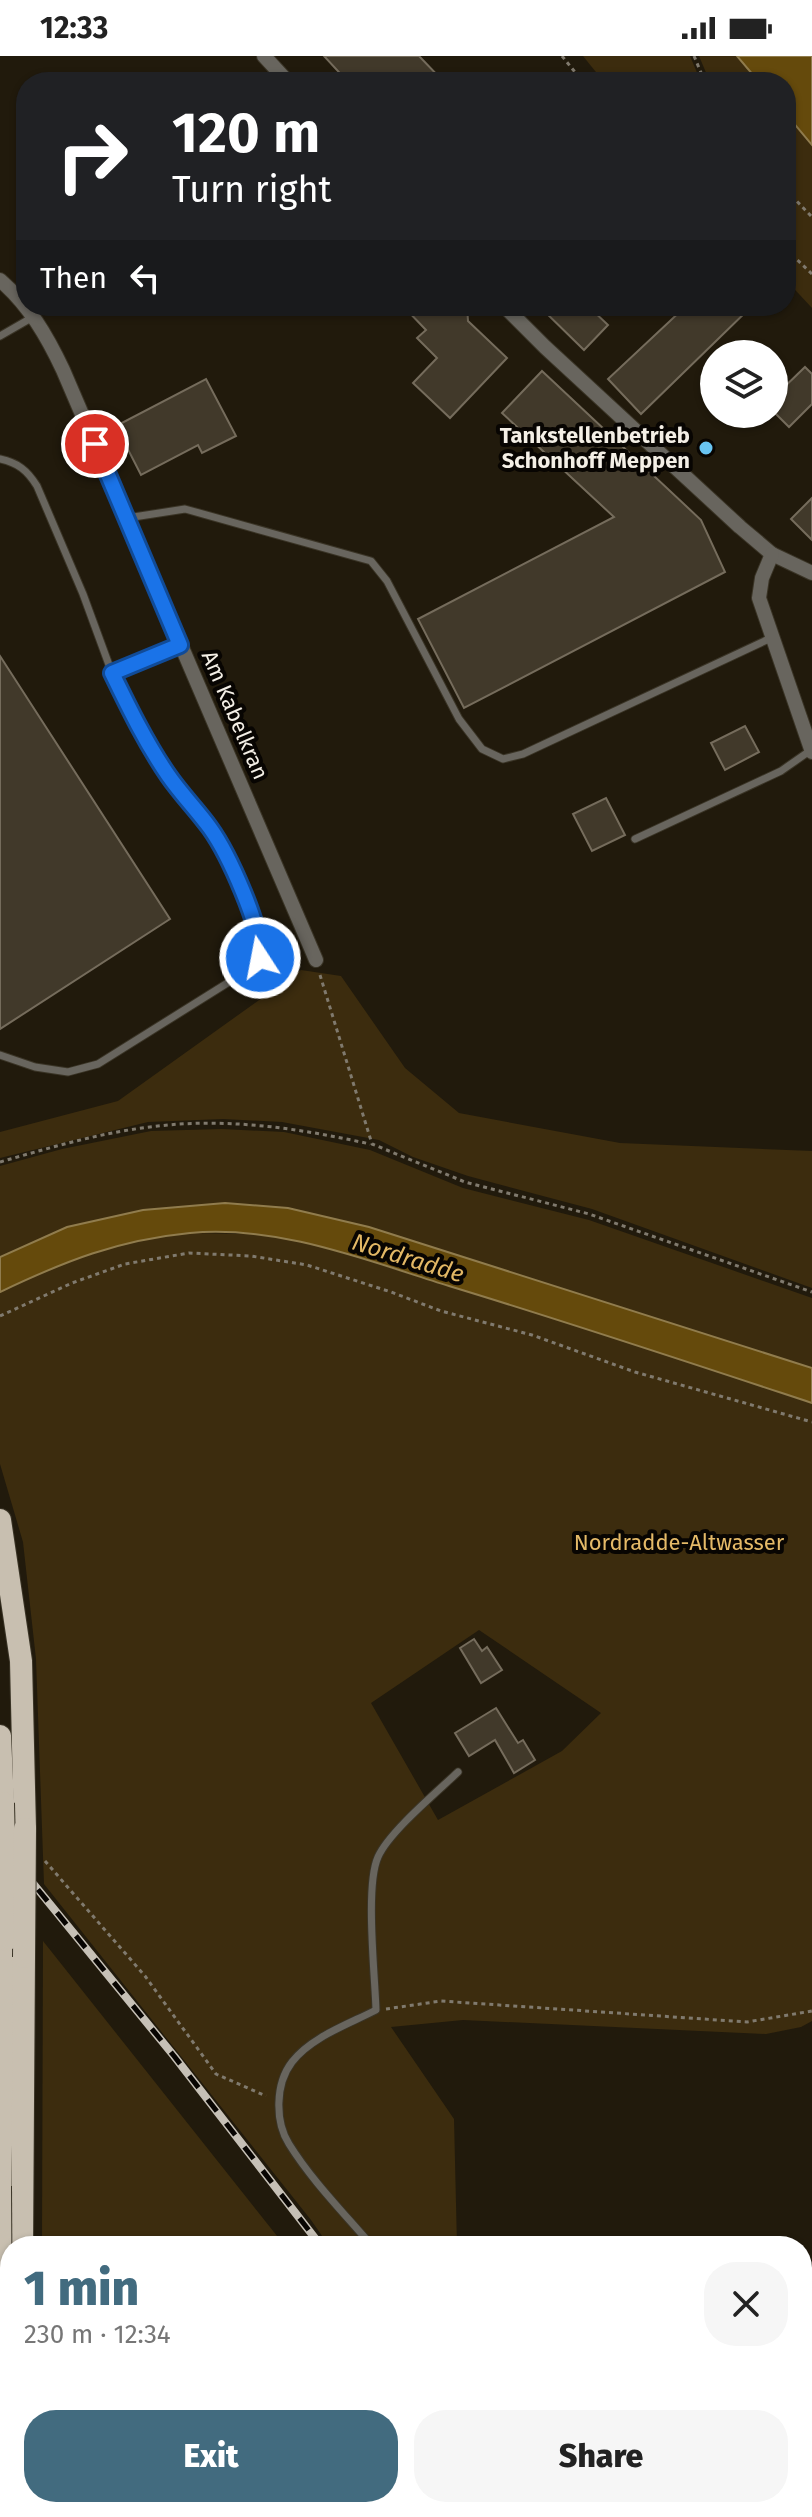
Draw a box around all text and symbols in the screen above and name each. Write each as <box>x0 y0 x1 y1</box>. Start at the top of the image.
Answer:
text: 12:33 <box>40 10 108 46</box>
text: 120 m <box>172 100 320 167</box>
icon: right <box>40 104 144 208</box>
text: Turn right <box>172 168 332 212</box>
icon: left <box>123 256 167 300</box>
text: Then <box>40 260 107 296</box>
map controls <box>700 340 788 428</box>
button: layers <box>700 340 788 428</box>
pin <box>61 410 129 478</box>
icon: arrive <box>73 422 117 466</box>
place label: Tankstellenbetrieb Schonhoff Meppen <box>500 422 690 474</box>
marker: Tankstellenbetrieb Schonhoff Meppen <box>697 439 715 457</box>
street label: Am Kabelkran <box>196 646 274 784</box>
position arrow <box>218 916 302 1000</box>
water label: Nordradde <box>349 1228 467 1288</box>
park label: Nordradde-Altwasser <box>574 1529 785 1556</box>
text: 1 min <box>24 2260 139 2318</box>
button: close <box>704 2262 788 2346</box>
text: 230 m · 12:34 <box>24 2319 171 2350</box>
button: Exit <box>24 2410 398 2502</box>
button: Share <box>414 2410 788 2502</box>

